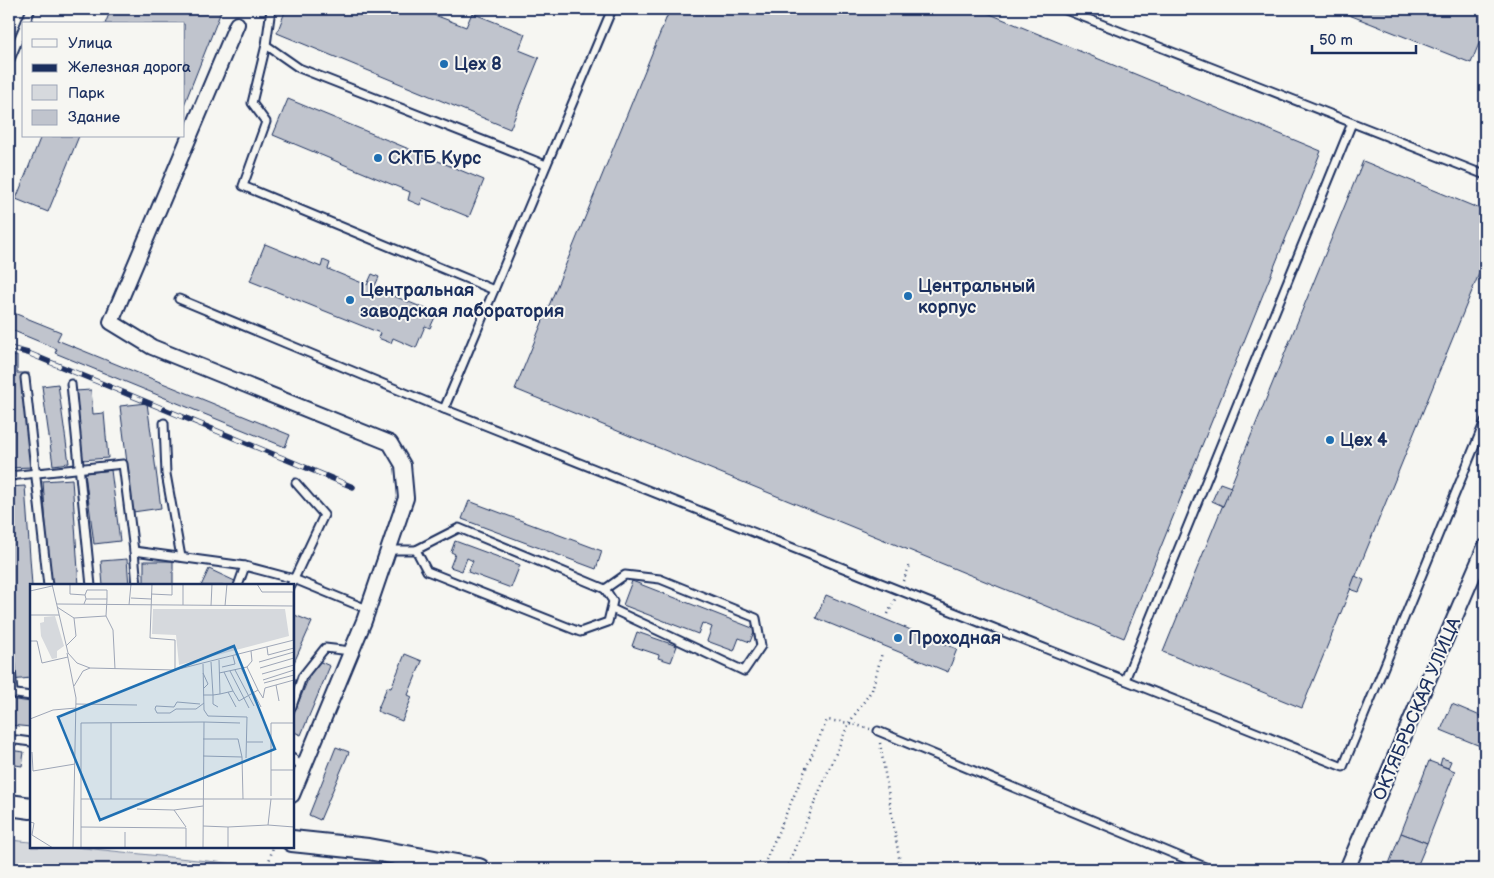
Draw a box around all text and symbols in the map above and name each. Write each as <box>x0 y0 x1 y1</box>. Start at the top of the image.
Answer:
legend <box>22 22 185 138</box>
scale bar <box>1312 22 1415 54</box>
text: 50 m <box>1319 31 1353 50</box>
text: Улица <box>68 34 113 53</box>
place label: Цех 8 <box>454 54 502 75</box>
text: Железная дорога <box>68 58 191 77</box>
marker: Цех 8 <box>438 58 450 70</box>
text: Парк <box>68 84 105 103</box>
text: Здание <box>68 108 120 127</box>
place label: СКТБ Курс <box>388 148 481 169</box>
marker: СКТБ Курс <box>372 152 384 164</box>
place label: Центральный корпус <box>918 276 1035 318</box>
place label: Центральная заводская лаборатория <box>360 280 564 322</box>
marker: Центральный корпус <box>902 290 914 302</box>
marker: Центральная заводская лаборатория <box>344 294 356 306</box>
place label: Цех 4 <box>1340 430 1388 451</box>
marker: Цех 4 <box>1324 434 1336 446</box>
inset map <box>30 584 294 848</box>
street label: ОКТЯБРЬСКАЯ УЛИЦА <box>1369 614 1465 804</box>
place label: Проходная <box>908 628 1001 649</box>
marker: Проходная <box>892 632 904 644</box>

